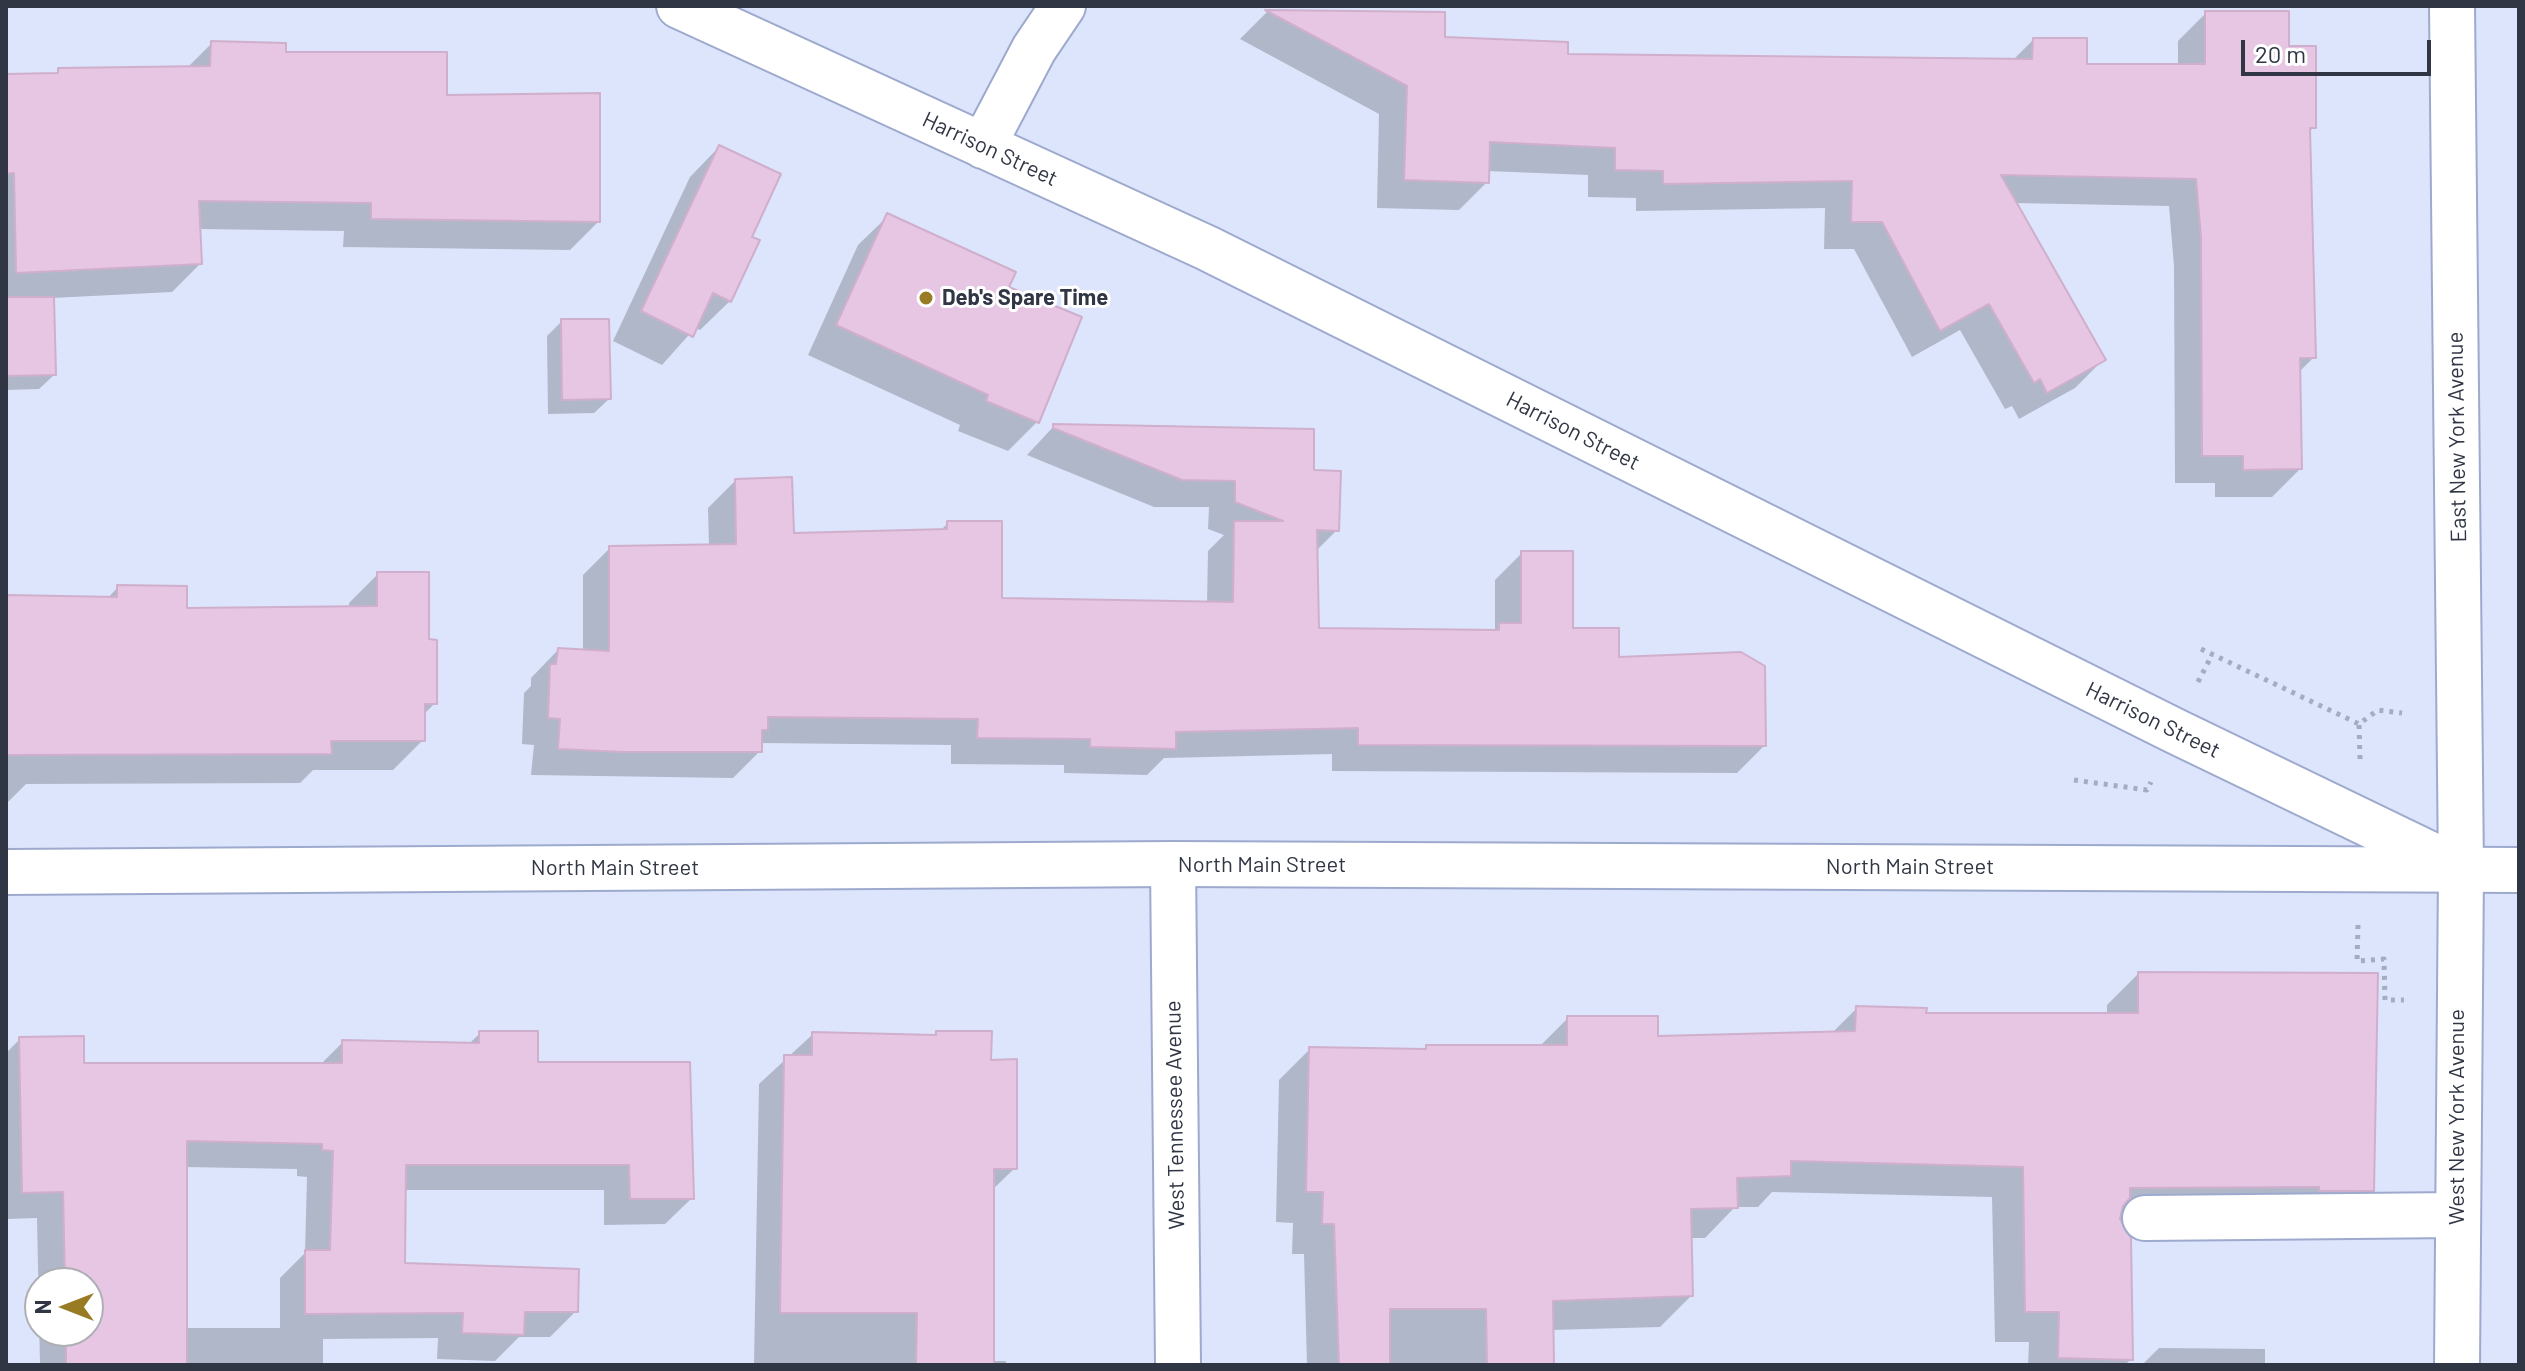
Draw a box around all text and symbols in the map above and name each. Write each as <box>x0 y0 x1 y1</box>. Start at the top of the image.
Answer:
scale bar <box>2245 24 2435 74</box>
text: 20 m <box>2255 39 2306 68</box>
street label: Harrison Street <box>918 106 1062 192</box>
place label: Deb's Spare Time <box>942 285 1108 311</box>
marker: Deb's Spare Time <box>917 289 935 307</box>
street label: East New York Avenue <box>2442 332 2472 542</box>
street label: Harrison Street <box>1502 386 1644 476</box>
street label: Harrison Street <box>2082 676 2224 764</box>
street label: North Main Street <box>1178 852 1346 878</box>
street label: North Main Street <box>1826 854 1994 880</box>
street label: North Main Street <box>531 855 699 881</box>
street label: West Tennessee Avenue <box>1160 1000 1190 1230</box>
street label: West New York Avenue <box>2444 1009 2470 1225</box>
north arrow <box>24 1267 104 1347</box>
text: N <box>29 1300 55 1314</box>

